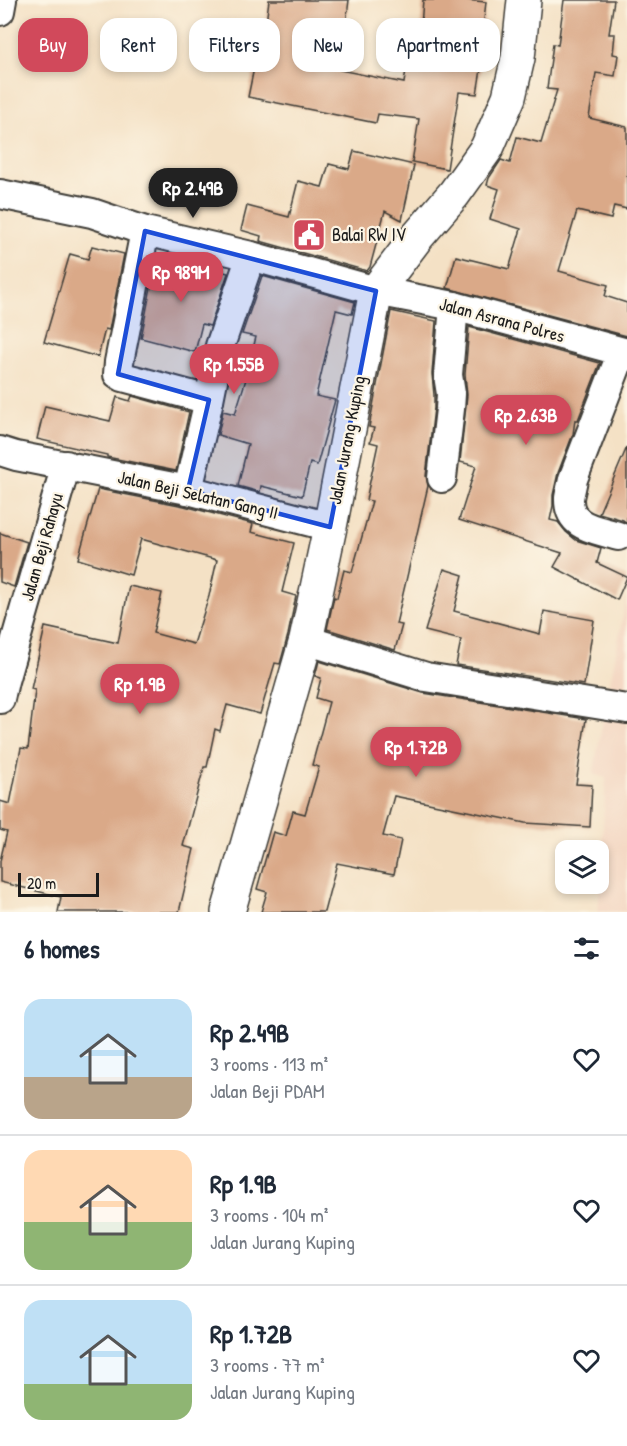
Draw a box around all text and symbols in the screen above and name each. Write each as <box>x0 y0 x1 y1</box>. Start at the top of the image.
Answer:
chip: Buy <box>18 18 88 72</box>
chip: Rent <box>100 18 177 72</box>
chip: Filters <box>189 18 280 72</box>
chip: New <box>292 18 364 72</box>
chip: Apartment <box>376 18 500 72</box>
pin: Rp 2.49B <box>131 168 255 219</box>
text: Rp 2.49B <box>163 174 223 201</box>
public building icon: Balai RW IV <box>291 217 327 253</box>
place label: Balai RW IV <box>332 222 407 247</box>
pin: Rp 989M <box>126 252 236 303</box>
text: Rp 989M <box>152 258 210 285</box>
street label: Jalan Asrana Polres <box>437 291 568 348</box>
pin: Rp 1.55B <box>172 344 296 395</box>
text: Rp 1.55B <box>204 350 264 377</box>
street label: Jalan Jurang Kuping <box>322 373 371 506</box>
pin: Rp 2.63B <box>464 395 588 446</box>
text: Rp 2.63B <box>495 401 557 428</box>
street label: Jalan Beji Selatan Gang II <box>116 464 281 525</box>
street label: Jalan Beji Rahayu <box>14 490 69 604</box>
pin: Rp 1.9B <box>85 664 195 715</box>
text: Rp 1.9B <box>114 670 166 697</box>
pin: Rp 1.72B <box>354 727 478 778</box>
text: Rp 1.72B <box>384 733 448 760</box>
map controls <box>555 840 609 894</box>
button: layers <box>555 840 609 894</box>
scale bar <box>18 870 99 898</box>
text: 20 m <box>27 872 56 894</box>
text: 6 homes <box>24 931 100 966</box>
icon: filters <box>570 932 603 965</box>
text: Rp 2.49B <box>210 1015 289 1050</box>
icon: home <box>72 1023 144 1095</box>
icon: heart <box>570 1043 603 1076</box>
text: 3 rooms · 113 m² <box>210 1050 328 1077</box>
text: Jalan Beji PDAM <box>210 1077 325 1104</box>
text: Rp 1.9B <box>210 1166 277 1201</box>
icon: home <box>72 1174 144 1246</box>
icon: heart <box>570 1194 603 1227</box>
text: 3 rooms · 104 m² <box>210 1201 328 1228</box>
text: Jalan Jurang Kuping <box>210 1228 355 1255</box>
text: Rp 1.72B <box>210 1316 292 1351</box>
icon: home <box>72 1324 144 1396</box>
icon: heart <box>570 1344 603 1377</box>
text: 3 rooms · 77 m² <box>210 1351 324 1378</box>
text: Jalan Jurang Kuping <box>210 1378 355 1405</box>

